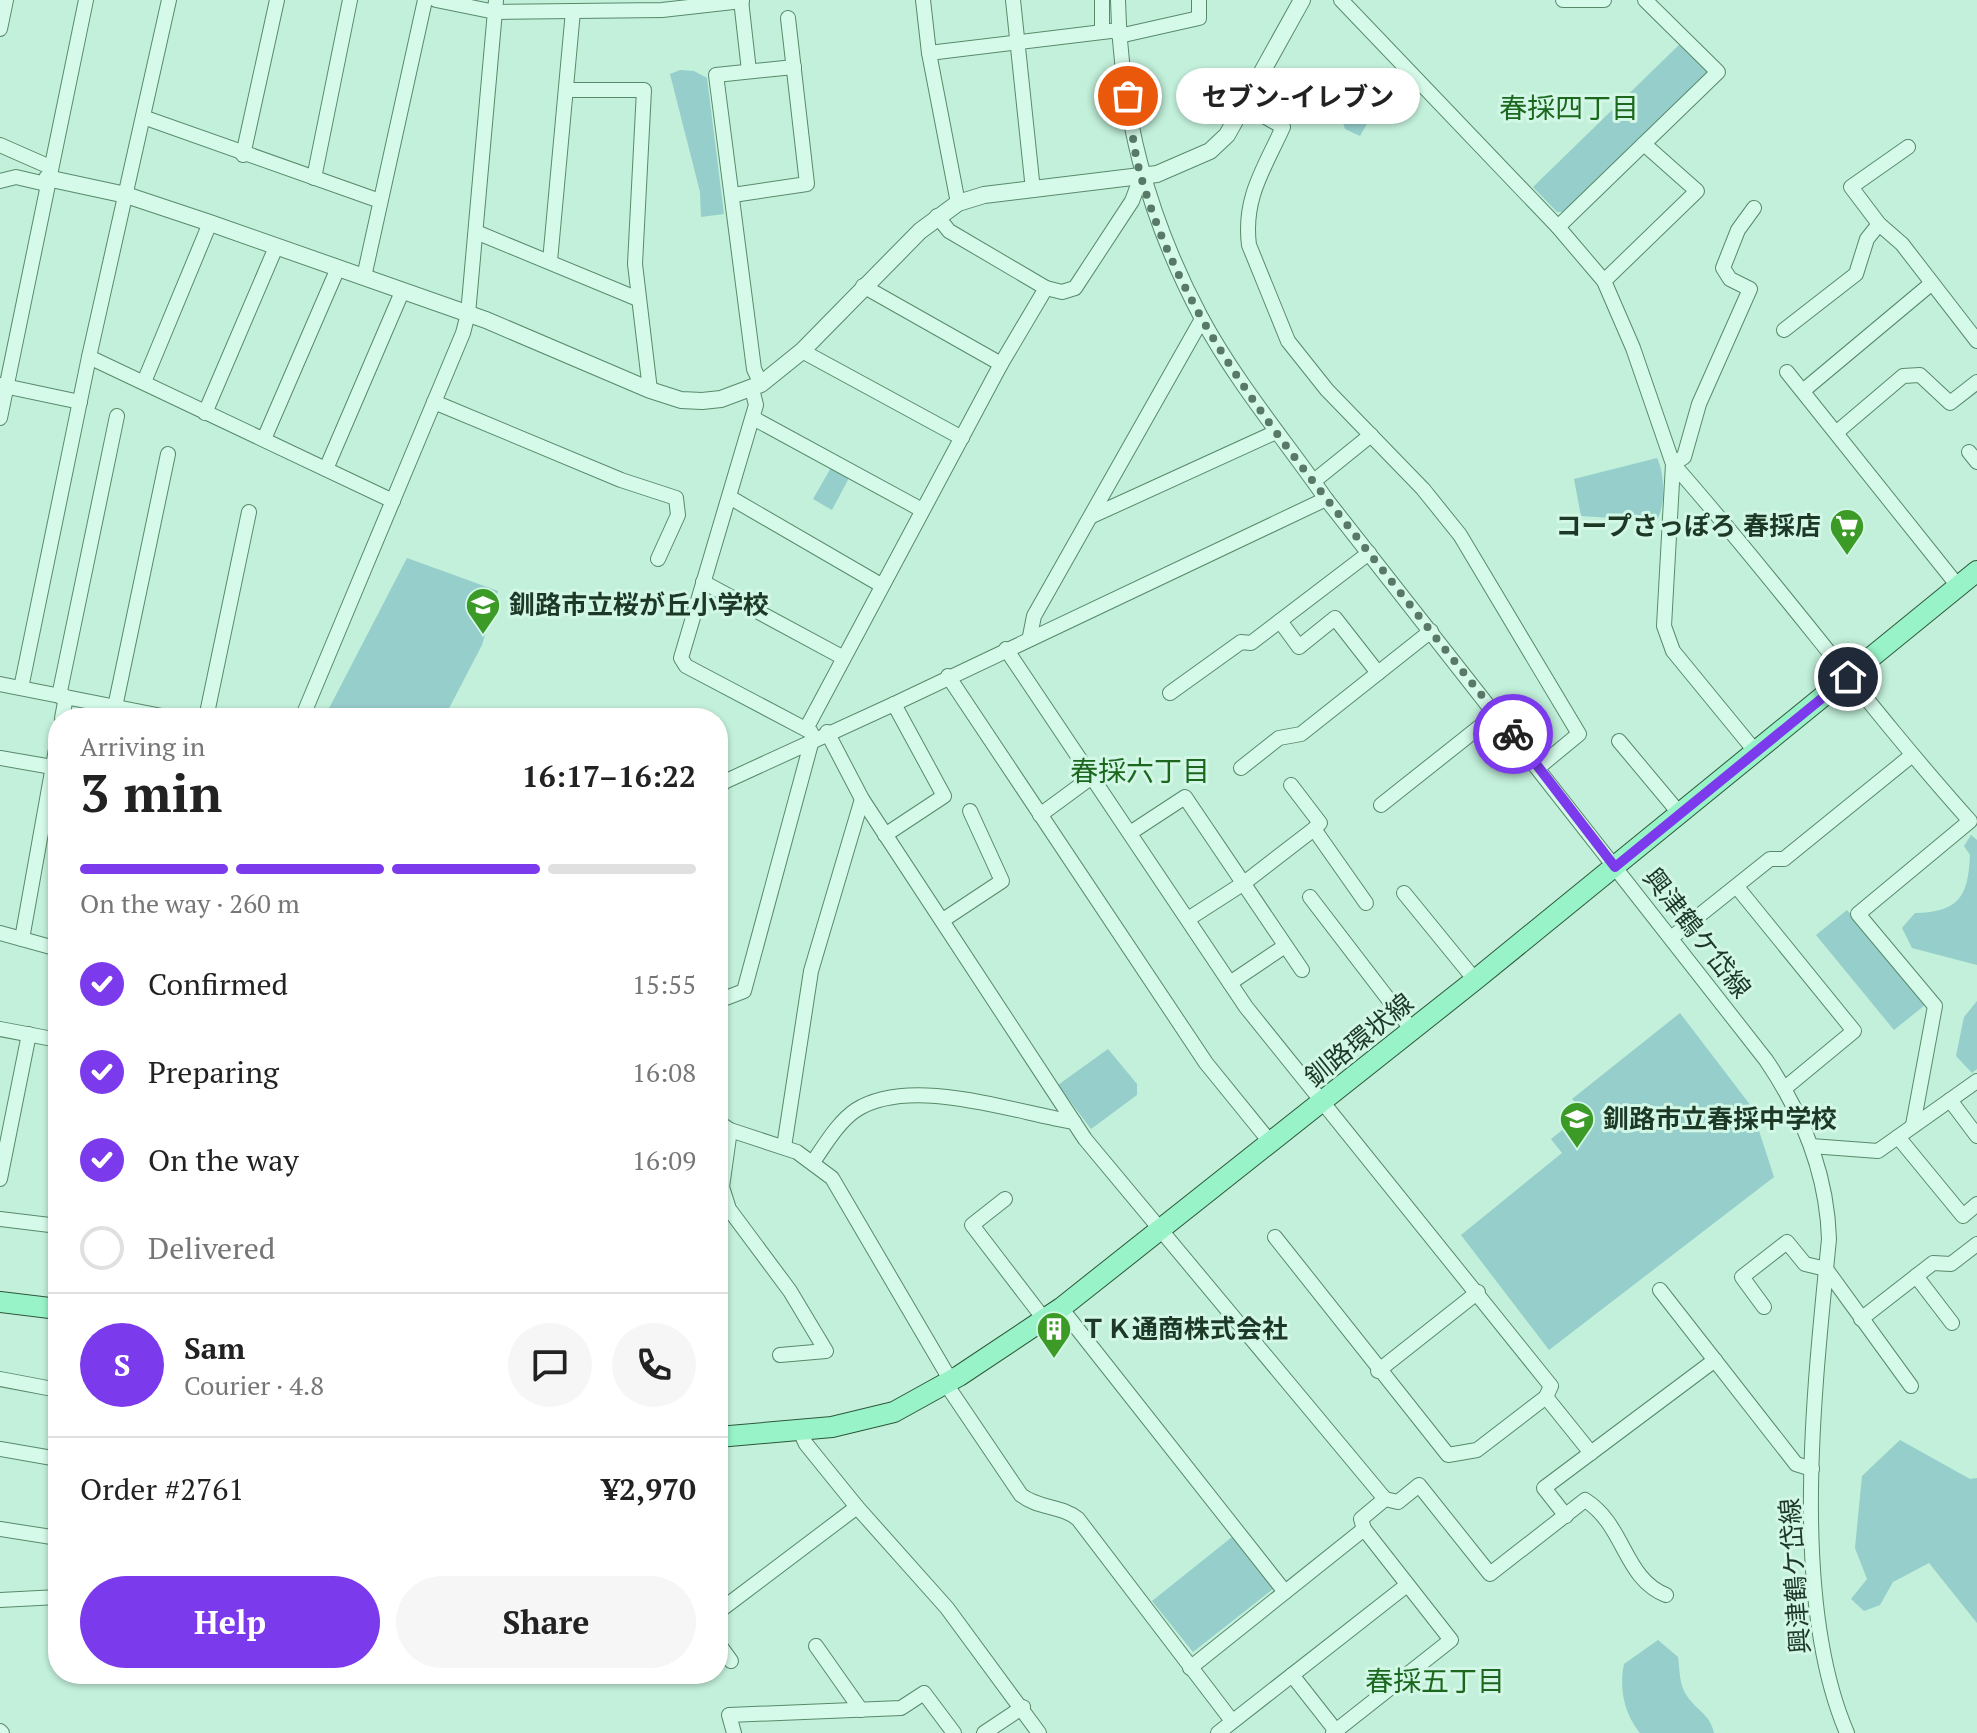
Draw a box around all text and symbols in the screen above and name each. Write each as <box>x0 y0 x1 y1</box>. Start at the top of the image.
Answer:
pin <box>1094 62 1162 130</box>
callout: セブン-イレブン <box>1176 68 1420 124</box>
icon: bag <box>1106 74 1150 118</box>
text: セブン-イレブン <box>1202 79 1394 113</box>
district label: 春採四丁目 <box>1499 89 1639 126</box>
supermarket icon: コープさっぽろ 春採店 <box>1828 507 1866 557</box>
place label: コープさっぽろ 春採店 <box>1556 508 1821 542</box>
school or university icon: 釧路市立桜が丘小学校 <box>464 586 502 636</box>
place label: 釧路市立桜が丘小学校 <box>509 587 769 621</box>
pin <box>1814 643 1882 711</box>
icon: home <box>1826 655 1870 699</box>
courier <box>1473 694 1553 774</box>
icon: bike <box>1491 712 1535 756</box>
text: Arriving in <box>80 729 205 763</box>
district label: 春採六丁目 <box>1070 752 1210 789</box>
text: 16:17–16:22 <box>522 756 696 796</box>
text: 3 min <box>80 758 222 827</box>
street label: 興津鶴ケ岱線 <box>1636 860 1759 1004</box>
text: On the way · 260 m <box>80 886 300 920</box>
icon: check <box>80 962 124 1006</box>
text: Confirmed <box>148 964 288 1004</box>
text: 15:55 <box>632 967 696 1001</box>
street label: 釧路環状線 <box>1297 985 1420 1093</box>
icon: check <box>80 1050 124 1094</box>
text: Preparing <box>148 1052 279 1092</box>
text: 16:08 <box>632 1055 696 1089</box>
school or university icon: 釧路市立春採中学校 <box>1558 1100 1596 1150</box>
place label: 釧路市立春採中学校 <box>1603 1101 1837 1135</box>
icon: check <box>80 1138 124 1182</box>
text: On the way <box>148 1140 299 1180</box>
text: 16:09 <box>632 1143 696 1177</box>
text: Delivered <box>148 1228 275 1268</box>
building icon: ＴＫ通商株式会社 <box>1035 1310 1073 1360</box>
place label: ＴＫ通商株式会社 <box>1080 1311 1288 1345</box>
button: chat <box>508 1323 592 1407</box>
button: phone <box>612 1323 696 1407</box>
text: Sam <box>184 1328 245 1368</box>
text: S <box>114 1345 130 1385</box>
text: Courier · 4.8 <box>184 1368 324 1402</box>
text: Order #2761 <box>80 1469 244 1509</box>
text: ¥2,970 <box>602 1469 696 1509</box>
street label: 興津鶴ケ岱線 <box>1772 1497 1816 1655</box>
button: Help <box>80 1576 380 1668</box>
button: Share <box>396 1576 696 1668</box>
district label: 春採五丁目 <box>1365 1662 1505 1699</box>

